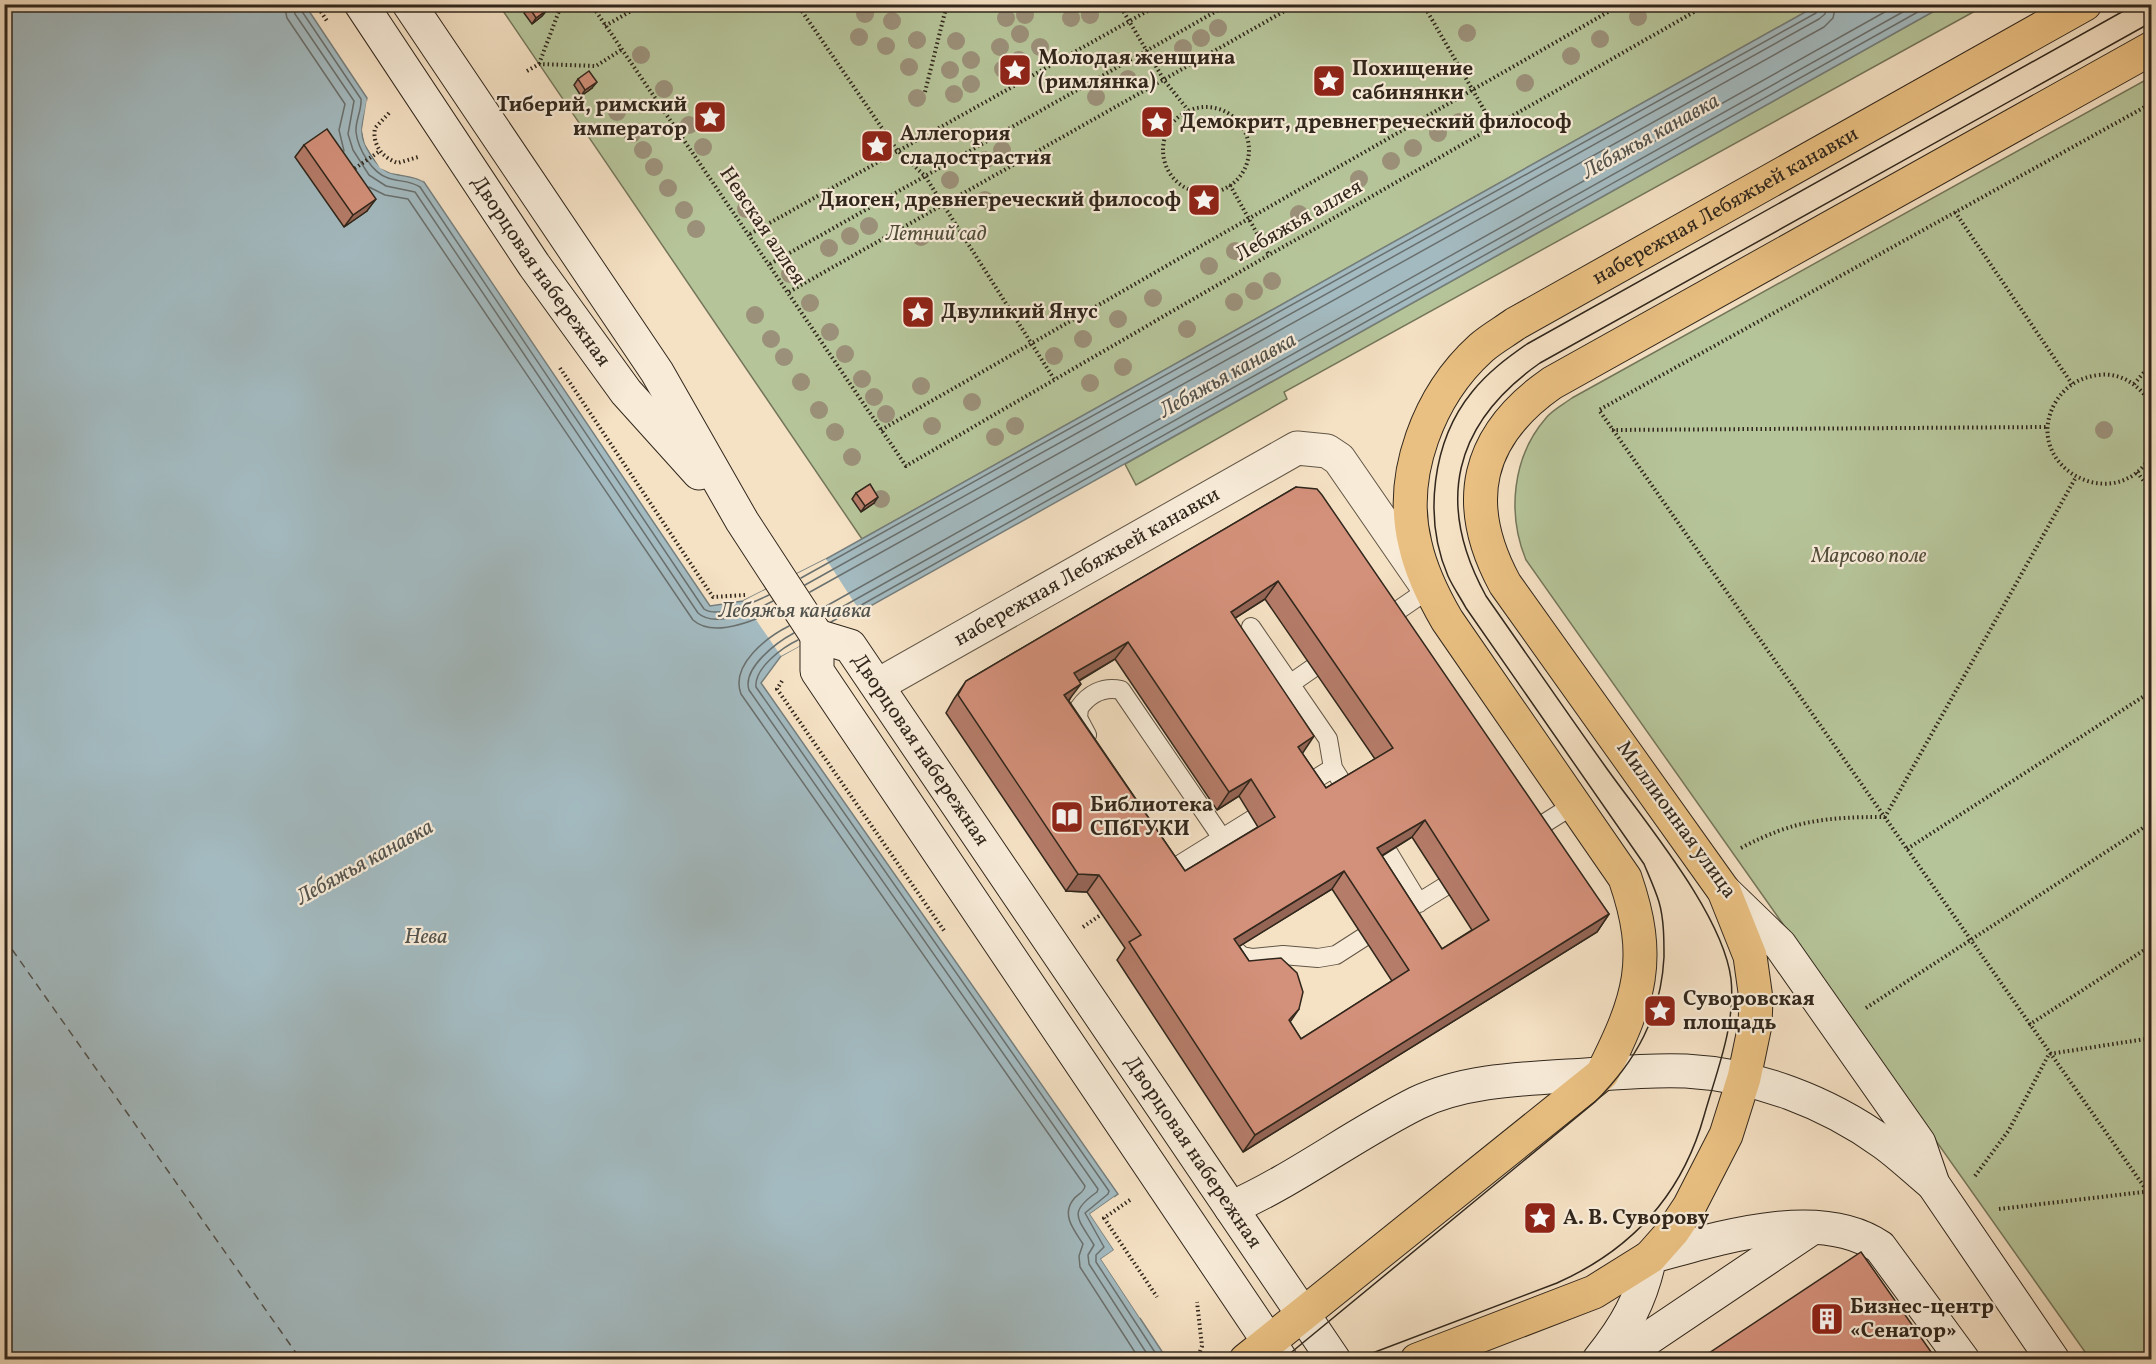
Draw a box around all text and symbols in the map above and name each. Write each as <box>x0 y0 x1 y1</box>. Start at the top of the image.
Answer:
place label: Молодая женщина (римлянка) <box>1038 44 1235 97</box>
place icon: Молодая женщина (римлянка) <box>997 52 1033 88</box>
place label: Похищение сабинянки <box>1352 55 1473 108</box>
place icon: Похищение сабинянки <box>1311 63 1347 99</box>
water label: Лебяжья канавка <box>1576 86 1725 188</box>
place label: Тиберий, римский император <box>496 91 687 144</box>
place icon: Тиберий, римский император <box>692 99 728 135</box>
place icon: Демокрит, древнегреческий философ <box>1139 104 1175 140</box>
place label: Демокрит, древнегреческий философ <box>1180 108 1572 137</box>
place label: Аллегория сладострастия <box>900 120 1051 173</box>
street label: набережная Лебяжьей канавки <box>1587 120 1864 292</box>
place icon: Аллегория сладострастия <box>859 128 895 164</box>
street label: Невская аллея <box>712 161 812 291</box>
street label: Дворцовая набережная <box>464 170 618 373</box>
street label: Лебяжья аллея <box>1230 173 1368 269</box>
place icon: Диоген, древнегреческий философ <box>1186 182 1222 218</box>
place label: Диоген, древнегреческий философ <box>819 186 1181 215</box>
park label: Летний сад <box>885 220 987 249</box>
place icon: Двуликий Янус <box>900 294 936 330</box>
place label: Двуликий Янус <box>941 298 1098 327</box>
water label: Лебяжья канавка <box>1153 325 1302 427</box>
street label: набережная Лебяжьей канавки <box>949 480 1225 654</box>
park label: Марсово поле <box>1811 542 1927 571</box>
water label: Лебяжья канавка <box>718 596 871 627</box>
street label: Дворцовая набережная <box>845 648 996 852</box>
street label: Миллионная улица <box>1609 735 1743 905</box>
place label: Библиотека СПбГУКИ <box>1090 791 1213 844</box>
library icon: Библиотека СПбГУКИ <box>1049 799 1085 835</box>
water label: Лебяжья канавка <box>290 812 439 914</box>
water label: Нева <box>404 922 448 953</box>
place label: Суворовская площадь <box>1683 985 1815 1038</box>
place icon: Суворовская площадь <box>1642 993 1678 1029</box>
street label: Дворцовая набережная <box>1117 1050 1269 1254</box>
place icon: А. В. Суворову <box>1522 1200 1558 1236</box>
place label: А. В. Суворову <box>1563 1204 1710 1233</box>
place label: Бизнес-центр «Сенатор» <box>1850 1293 1994 1346</box>
building icon: Бизнес-центр «Сенатор» <box>1809 1301 1845 1337</box>

